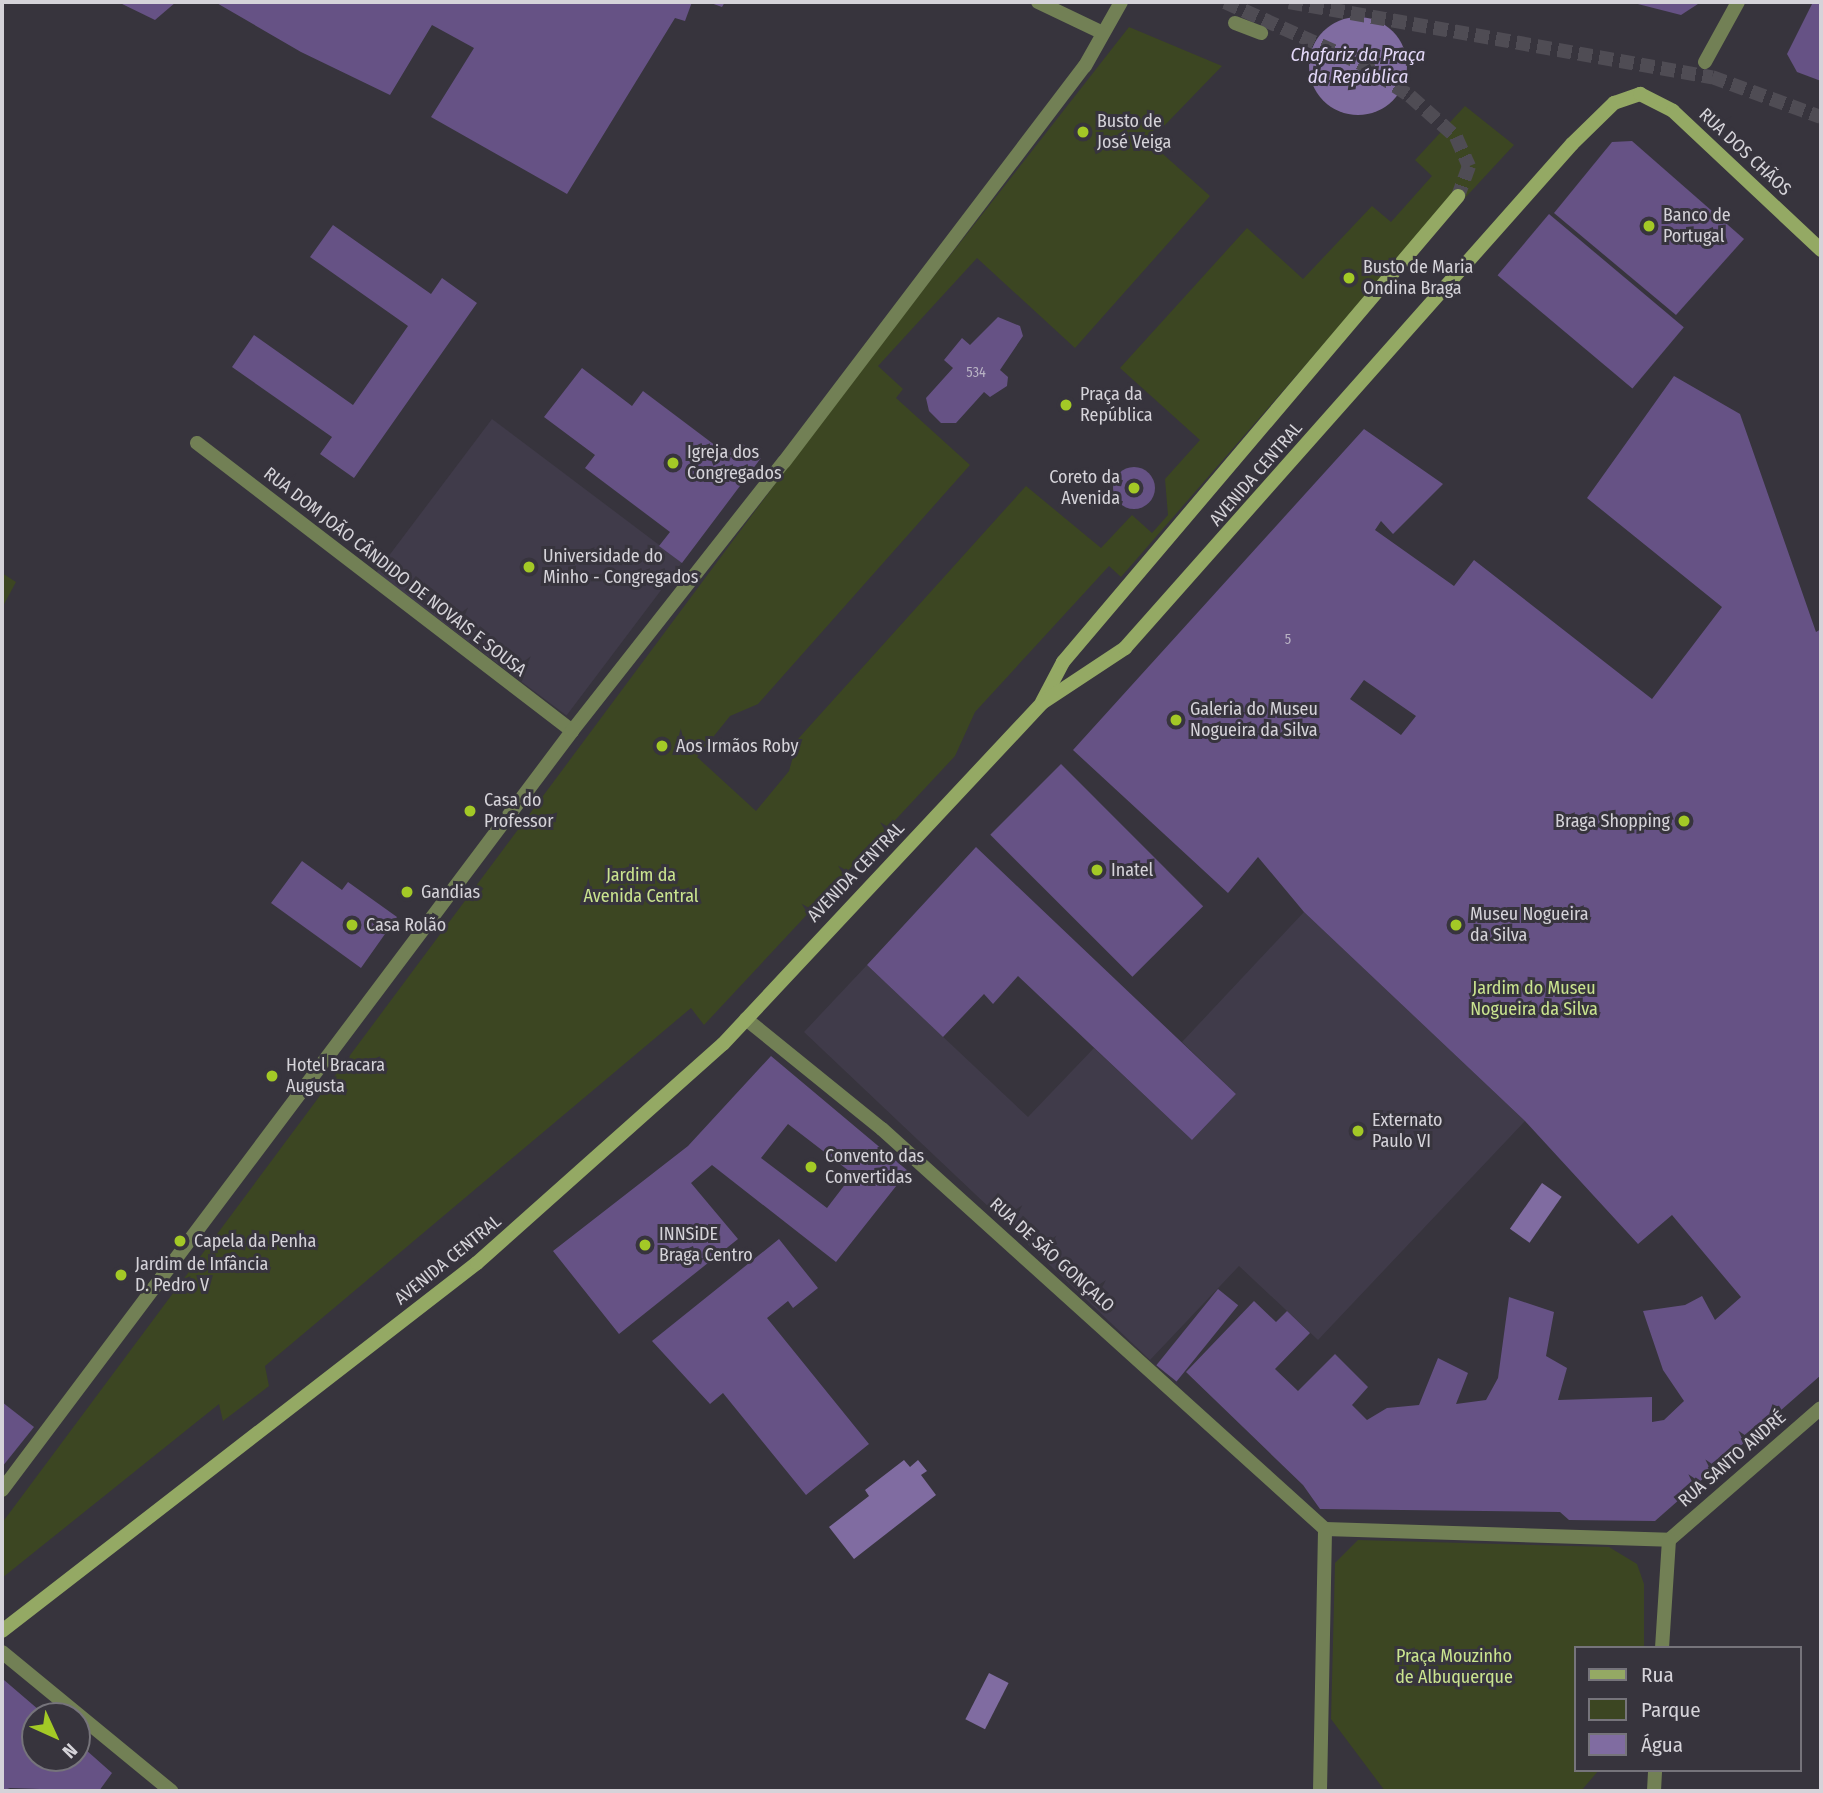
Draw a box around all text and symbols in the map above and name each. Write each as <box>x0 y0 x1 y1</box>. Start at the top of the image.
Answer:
water label: Chafariz da Praça da República <box>1291 44 1425 88</box>
street label: RUA DOS CHÃOS <box>1694 104 1796 200</box>
place label: Busto de José Veiga <box>1097 111 1171 154</box>
marker: Busto de José Veiga <box>1075 124 1091 140</box>
place label: Banco de Portugal <box>1663 205 1731 248</box>
marker: Banco de Portugal <box>1641 218 1657 234</box>
place label: Busto de Maria Ondina Braga <box>1363 257 1473 300</box>
marker: Busto de Maria Ondina Braga <box>1341 270 1357 286</box>
house number: 534 <box>966 365 986 381</box>
place label: Praça da República <box>1080 384 1153 426</box>
marker: Praça da República <box>1058 397 1074 413</box>
street label: AVENIDA CENTRAL <box>1205 418 1307 530</box>
place label: Igreja dos Congregados <box>687 442 782 484</box>
marker: Igreja dos Congregados <box>665 455 681 471</box>
street label: RUA DOM JOÃO CÂNDIDO DE NOVAIS E SOUSA <box>259 463 531 681</box>
place label: Coreto da Avenida <box>1049 467 1120 510</box>
marker: Coreto da Avenida <box>1126 480 1142 496</box>
place label: Universidade do Minho - Congregados <box>543 546 698 588</box>
marker: Universidade do Minho - Congregados <box>521 559 537 575</box>
house number: 5 <box>1285 632 1291 648</box>
place label: Galeria do Museu Nogueira da Silva <box>1190 699 1318 742</box>
marker: Galeria do Museu Nogueira da Silva <box>1168 712 1184 728</box>
place label: Aos Irmãos Roby <box>676 735 798 757</box>
marker: Aos Irmãos Roby <box>654 738 670 754</box>
place label: Casa do Professor <box>484 790 553 832</box>
marker: Casa do Professor <box>462 803 478 819</box>
place label: Braga Shopping <box>1555 810 1670 832</box>
marker: Braga Shopping <box>1676 813 1692 829</box>
street label: AVENIDA CENTRAL <box>803 818 909 926</box>
place label: Inatel <box>1111 859 1153 881</box>
marker: Inatel <box>1089 862 1105 878</box>
park label: Jardim da Avenida Central <box>583 865 699 908</box>
place label: Gandias <box>421 881 480 903</box>
marker: Gandias <box>399 884 415 900</box>
place label: Museu Nogueira da Silva <box>1470 904 1588 946</box>
place label: Casa Rolão <box>366 914 446 936</box>
marker: Casa Rolão <box>344 917 360 933</box>
marker: Museu Nogueira da Silva <box>1448 917 1464 933</box>
park label: Jardim do Museu Nogueira da Silva <box>1470 978 1598 1020</box>
place label: Hotel Bracara Augusta <box>286 1055 385 1098</box>
marker: Hotel Bracara Augusta <box>264 1068 280 1084</box>
place label: Externato Paulo VI <box>1372 1110 1443 1152</box>
marker: Externato Paulo VI <box>1350 1123 1366 1139</box>
place label: Convento das Convertidas <box>825 1146 924 1188</box>
marker: Convento das Convertidas <box>803 1159 819 1175</box>
street label: RUA DE SÃO GONÇALO <box>985 1193 1119 1317</box>
street label: AVENIDA CENTRAL <box>390 1211 506 1309</box>
place label: INNSiDE Braga Centro <box>659 1224 753 1266</box>
place label: Capela da Penha <box>194 1230 316 1252</box>
marker: Capela da Penha <box>172 1233 188 1249</box>
marker: INNSiDE Braga Centro <box>637 1237 653 1253</box>
place label: Jardim de Infância D. Pedro V <box>135 1254 268 1296</box>
marker: Jardim de Infância D. Pedro V <box>113 1267 129 1283</box>
street label: RUA SANTO ANDRÉ <box>1674 1406 1790 1512</box>
park label: Praça Mouzinho de Albuquerque <box>1395 1646 1513 1688</box>
legend <box>1574 1646 1802 1772</box>
text: Rua <box>1641 1662 1674 1688</box>
text: Parque <box>1641 1697 1701 1723</box>
north arrow <box>21 1702 91 1772</box>
text: Água <box>1641 1732 1683 1758</box>
text: N <box>58 1739 82 1763</box>

